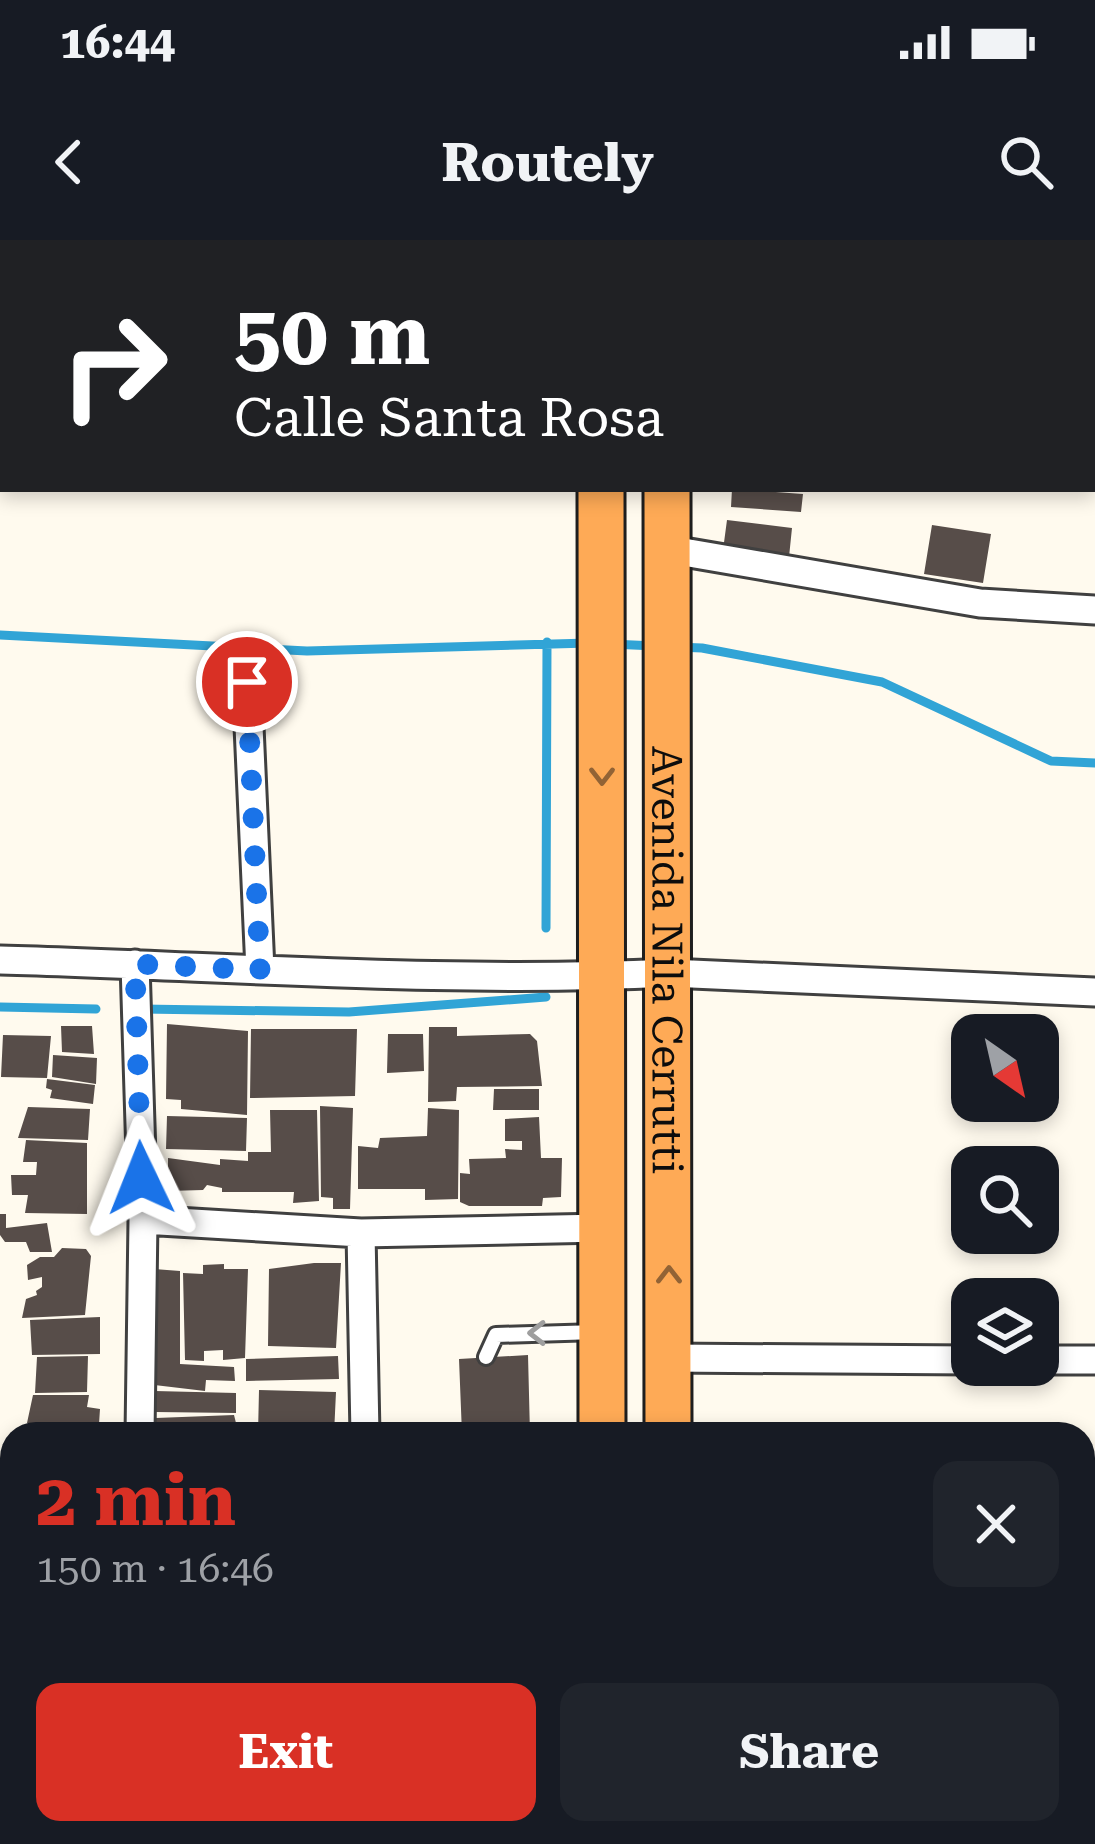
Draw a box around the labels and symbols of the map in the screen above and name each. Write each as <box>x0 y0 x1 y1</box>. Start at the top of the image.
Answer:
pin <box>196 631 298 733</box>
street label: Avenida Nila Cerrutti <box>643 746 692 1174</box>
one-way arrow <box>589 767 615 786</box>
north arrow <box>951 1014 1059 1122</box>
position arrow <box>78 1115 204 1241</box>
one-way arrow <box>655 1265 681 1284</box>
one-way arrow <box>527 1319 546 1345</box>

